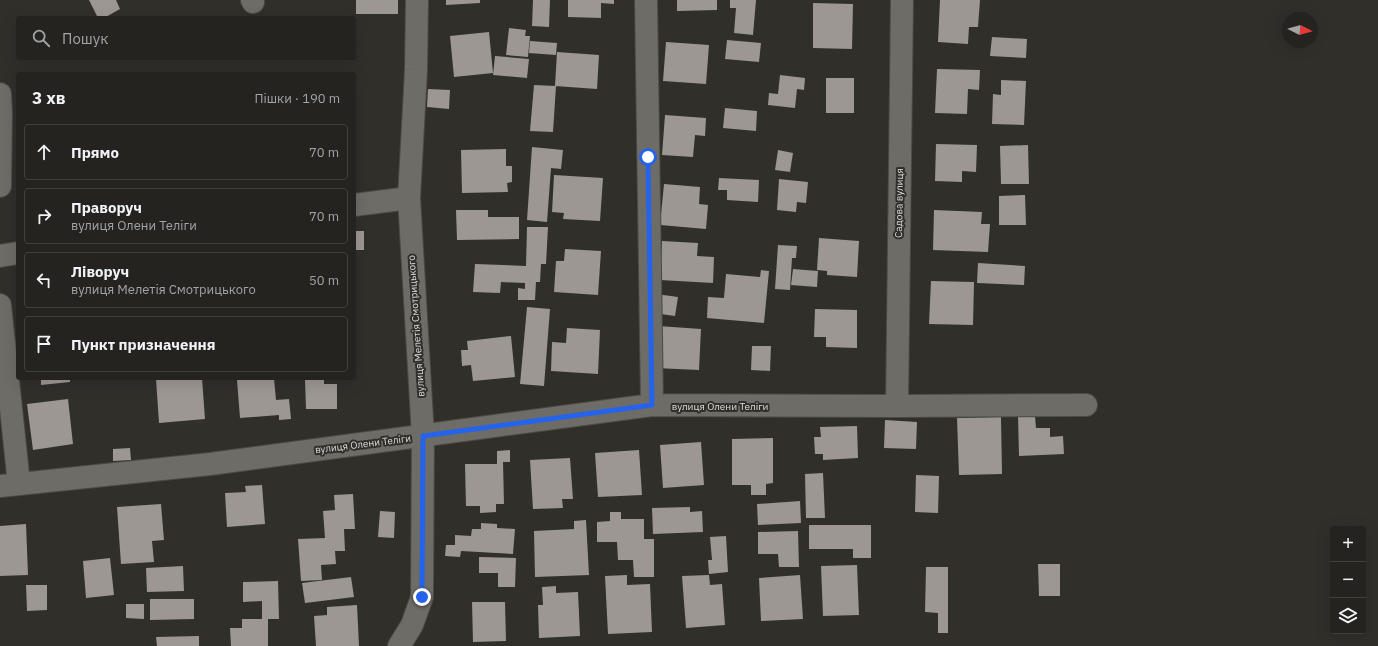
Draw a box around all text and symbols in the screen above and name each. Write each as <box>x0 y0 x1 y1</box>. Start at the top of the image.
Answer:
north arrow <box>1282 12 1318 48</box>
search box <box>16 16 356 60</box>
icon: search <box>30 27 52 49</box>
text: Пошук <box>62 29 109 48</box>
text: 3 хв <box>32 87 66 109</box>
text: Пішки · 190 m <box>254 90 340 107</box>
icon: ahead <box>33 141 55 163</box>
text: Прямо <box>71 143 119 162</box>
text: 70 m <box>309 144 339 161</box>
route start <box>639 148 657 166</box>
street label: Садова вулиця <box>892 168 906 238</box>
text: Праворуч <box>71 198 142 217</box>
icon: right <box>33 205 55 227</box>
text: 70 m <box>309 208 339 225</box>
text: вулиця Олени Теліги <box>71 217 197 234</box>
street label: вулиця Мелетія Смотрицького <box>405 254 427 397</box>
text: Ліворуч <box>71 262 129 281</box>
icon: left <box>33 269 55 291</box>
text: 50 m <box>309 272 339 289</box>
text: вулиця Мелетія Смотрицького <box>71 281 256 298</box>
icon: arrive <box>33 333 55 355</box>
text: Пункт призначення <box>71 335 216 354</box>
street label: вулиця Олени Теліги <box>672 400 768 413</box>
street label: вулиця Олени Теліги <box>314 432 412 456</box>
map controls <box>1330 526 1366 634</box>
button: + <box>1330 526 1366 562</box>
button: − <box>1330 562 1366 598</box>
route end <box>413 588 431 606</box>
button: layers <box>1330 598 1366 634</box>

